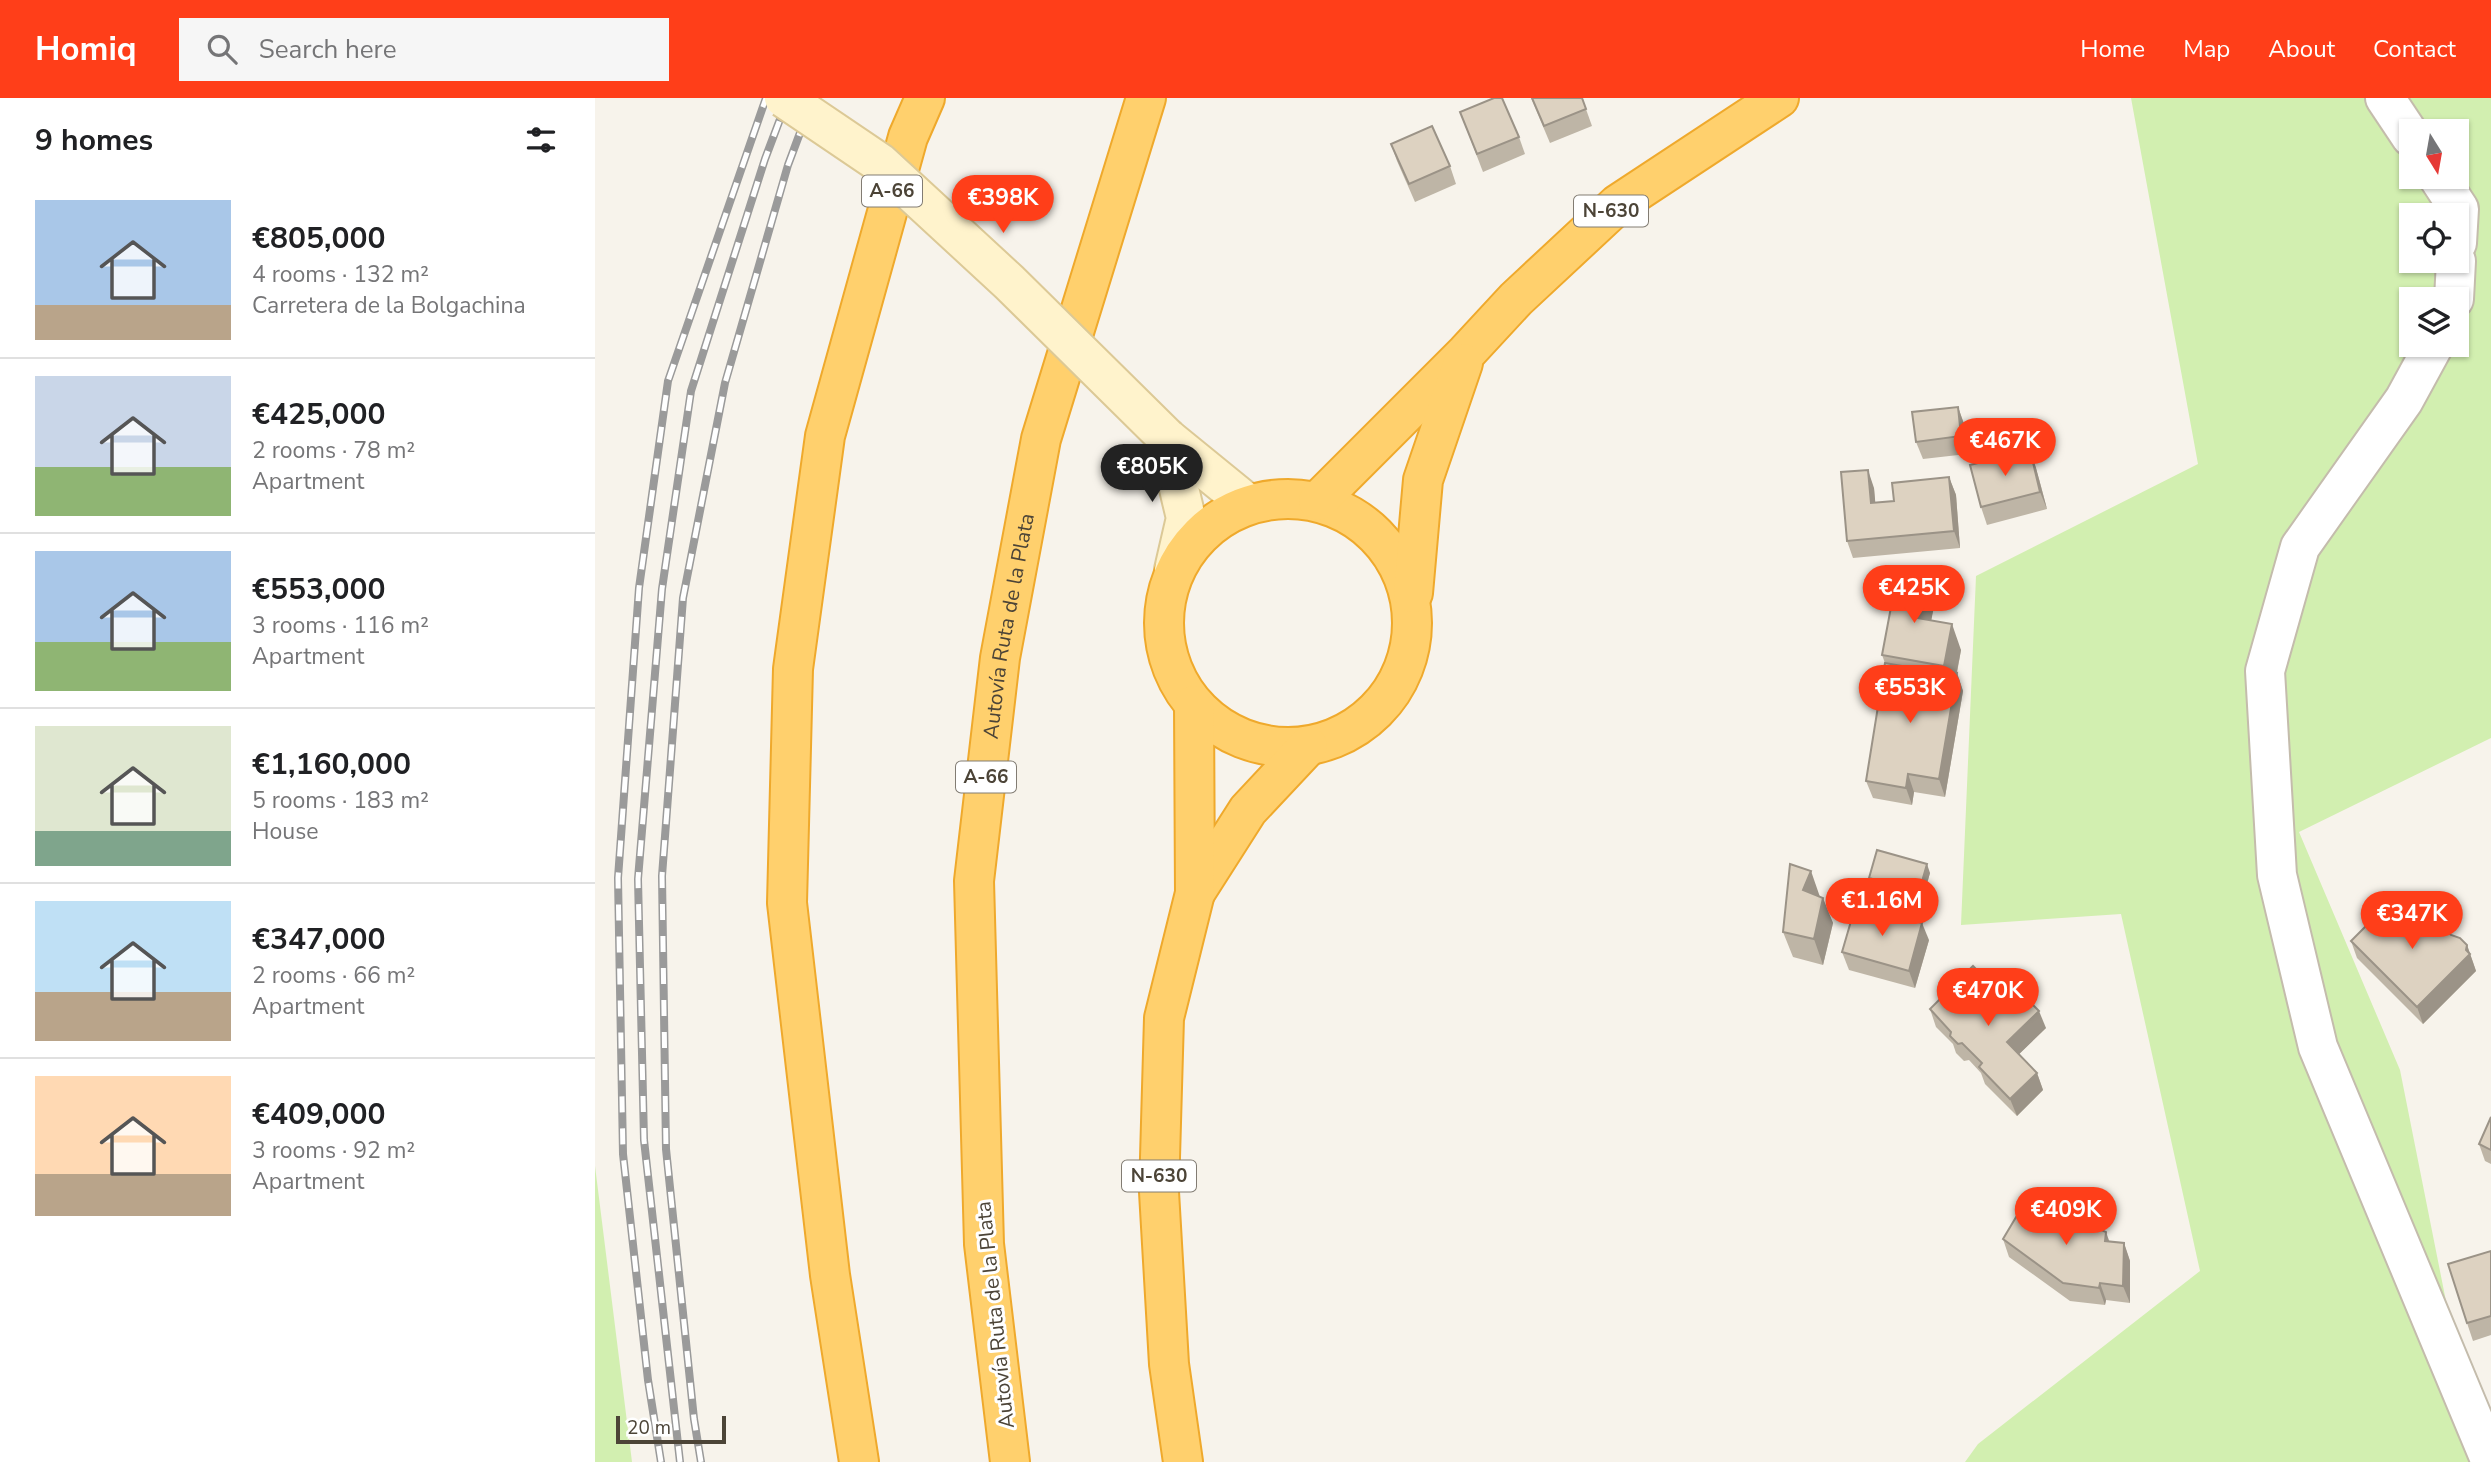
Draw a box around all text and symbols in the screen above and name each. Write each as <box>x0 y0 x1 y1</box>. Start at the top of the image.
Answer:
search box <box>179 18 669 81</box>
text: Homiq <box>35 27 137 72</box>
icon: search <box>203 30 241 68</box>
text: Search here <box>259 32 397 67</box>
text: Home <box>2080 33 2145 65</box>
text: Map <box>2183 33 2230 65</box>
text: About <box>2268 33 2335 65</box>
text: Contact <box>2373 33 2456 65</box>
north arrow <box>2399 119 2469 189</box>
map controls <box>2399 119 2469 357</box>
text: 9 homes <box>35 120 153 161</box>
icon: filters <box>522 121 560 159</box>
road number: A-66 <box>862 176 922 206</box>
pin: €398K <box>954 176 1052 235</box>
text: €398K <box>968 182 1038 213</box>
road number: N-630 <box>1574 195 1648 226</box>
button: locate <box>2399 203 2469 273</box>
text: €805,000 <box>252 218 385 259</box>
icon: home <box>91 228 175 312</box>
text: 4 rooms · 132 m² <box>252 259 429 290</box>
button: layers <box>2399 287 2469 357</box>
text: Carretera de la Bolgachina <box>252 290 526 321</box>
text: €425,000 <box>252 394 385 435</box>
icon: home <box>91 404 175 488</box>
pin: €467K <box>1956 418 2054 478</box>
text: €467K <box>1970 425 2040 456</box>
text: 2 rooms · 78 m² <box>252 435 415 466</box>
pin: €805K <box>1103 444 1201 504</box>
text: €805K <box>1117 451 1187 482</box>
text: Apartment <box>252 466 364 497</box>
street label: Autovía Ruta de la Plata <box>977 511 1041 741</box>
pin: €425K <box>1865 566 1963 625</box>
text: €553,000 <box>252 569 385 610</box>
text: €425K <box>1879 572 1949 603</box>
icon: home <box>91 579 175 663</box>
text: 3 rooms · 116 m² <box>252 610 429 641</box>
text: Apartment <box>252 641 364 672</box>
pin: €553K <box>1861 666 1959 725</box>
text: €553K <box>1875 672 1945 703</box>
text: €1,160,000 <box>252 744 411 785</box>
icon: home <box>91 754 175 838</box>
road number: A-66 <box>956 762 1016 792</box>
text: 5 rooms · 183 m² <box>252 785 429 816</box>
text: House <box>252 816 319 847</box>
pin: €1.16M <box>1825 878 1939 938</box>
text: €1.16M <box>1842 885 1922 916</box>
pin: €347K <box>2363 892 2461 951</box>
text: €347K <box>2377 898 2447 929</box>
text: €347,000 <box>252 919 385 960</box>
icon: home <box>91 929 175 1013</box>
text: 2 rooms · 66 m² <box>252 960 415 991</box>
pin: €470K <box>1939 968 2037 1028</box>
text: €470K <box>1953 975 2023 1006</box>
text: Apartment <box>252 991 364 1022</box>
text: €409,000 <box>252 1094 385 1135</box>
icon: home <box>91 1104 175 1188</box>
text: 3 rooms · 92 m² <box>252 1135 415 1166</box>
road number: N-630 <box>1122 1160 1196 1192</box>
text: Apartment <box>252 1166 364 1197</box>
pin: €409K <box>2017 1188 2115 1247</box>
text: €409K <box>2031 1194 2101 1225</box>
street label: Autovía Ruta de la Plata <box>969 1200 1021 1430</box>
scale bar <box>616 1413 726 1445</box>
text: 20 m <box>627 1415 671 1441</box>

